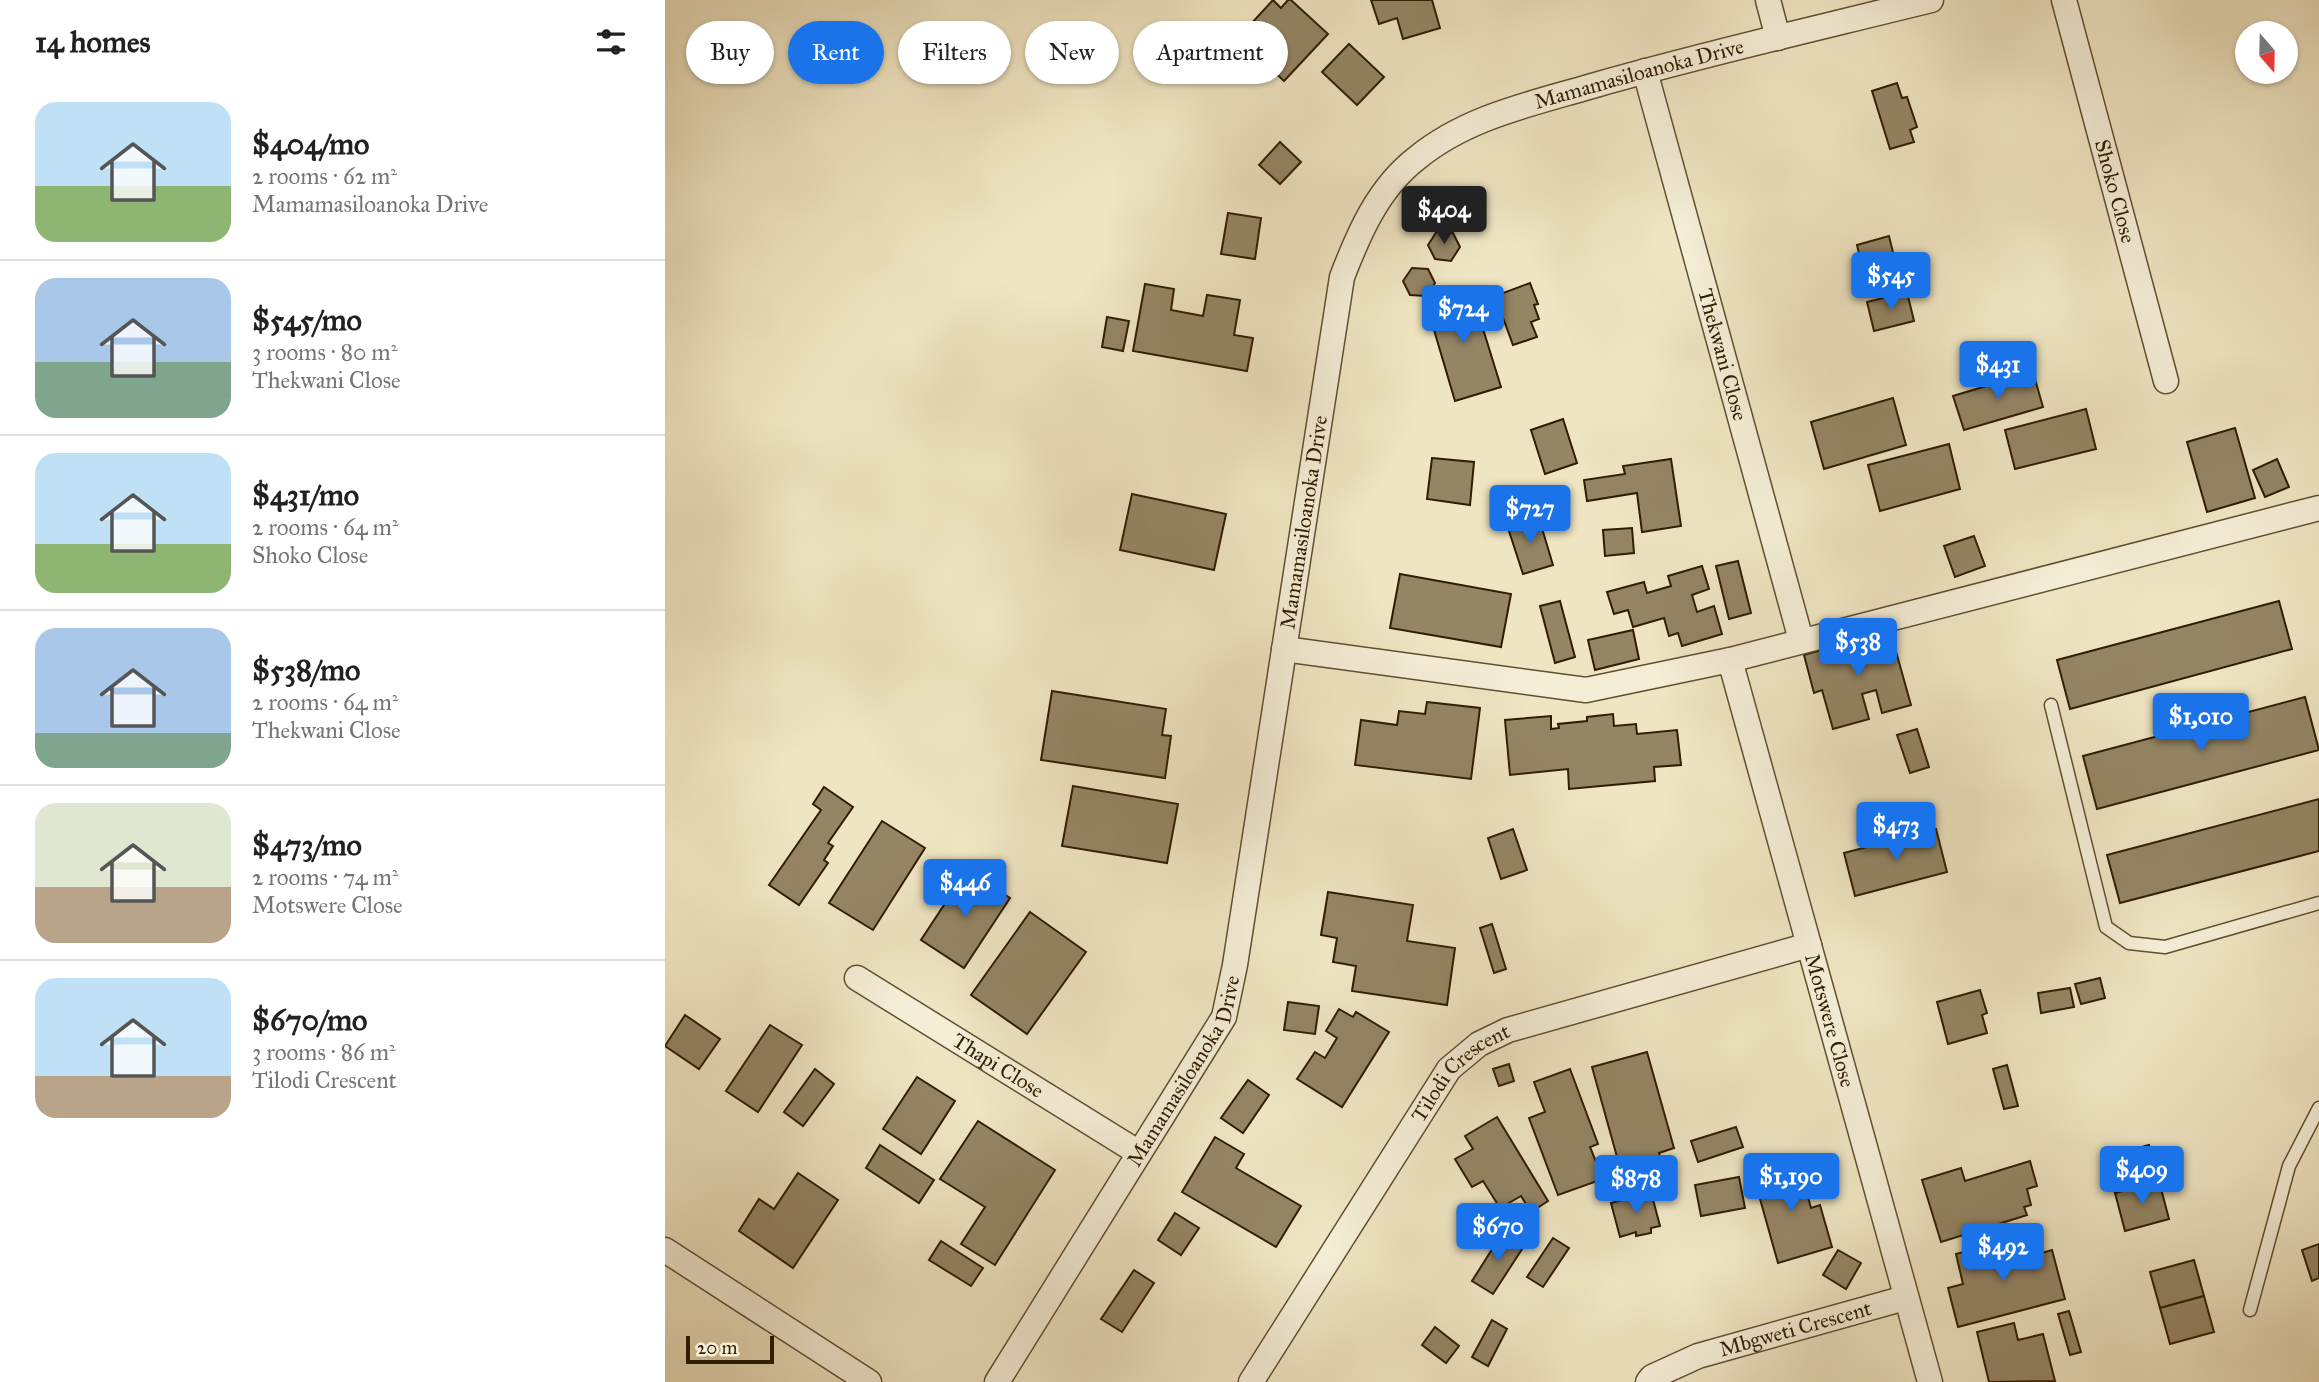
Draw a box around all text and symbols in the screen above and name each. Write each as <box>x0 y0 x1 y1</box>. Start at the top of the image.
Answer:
chip: Buy <box>686 21 774 84</box>
chip: Rent <box>788 21 884 84</box>
chip: Filters <box>898 21 1011 84</box>
chip: New <box>1025 21 1119 84</box>
chip: Apartment <box>1133 21 1288 84</box>
north arrow <box>2235 21 2298 84</box>
map controls <box>2235 21 2298 84</box>
icon: filters <box>592 23 630 61</box>
text: 14 homes <box>35 24 150 60</box>
street label: Mamamasiloanoka Drive <box>1531 33 1747 115</box>
text: $404/mo <box>252 126 369 162</box>
icon: home <box>91 130 175 214</box>
street label: Shoko Close <box>2089 137 2142 246</box>
text: 2 rooms · 62 m² <box>252 162 397 190</box>
pin: $404 <box>1403 187 1485 246</box>
text: Mamamasiloanoka Drive <box>252 190 488 218</box>
text: $404 <box>1418 195 1470 223</box>
pin: $545 <box>1850 252 1932 312</box>
text: $545 <box>1867 261 1915 289</box>
pin: $724 <box>1422 286 1504 345</box>
street label: Thekwani Close <box>1692 286 1753 424</box>
text: $724 <box>1438 294 1488 322</box>
text: $545/mo <box>252 302 362 338</box>
icon: home <box>91 306 175 390</box>
text: 3 rooms · 80 m² <box>252 338 397 366</box>
pin: $431 <box>1957 342 2039 401</box>
text: $431 <box>1976 350 2020 378</box>
text: Thekwani Close <box>252 366 401 394</box>
street label: Mamamasiloanoka Drive <box>1274 413 1333 631</box>
text: $431/mo <box>252 477 359 513</box>
icon: home <box>91 481 175 565</box>
pin: $727 <box>1489 486 1571 545</box>
text: $727 <box>1505 494 1555 522</box>
text: 2 rooms · 64 m² <box>252 513 398 541</box>
text: Shoko Close <box>252 541 368 569</box>
pin: $538 <box>1817 618 1899 678</box>
text: $538 <box>1835 627 1881 655</box>
text: $538/mo <box>252 652 360 688</box>
icon: home <box>91 656 175 740</box>
text: 2 rooms · 64 m² <box>252 688 398 716</box>
pin: $1,010 <box>2144 694 2258 753</box>
text: $1,010 <box>2169 702 2233 730</box>
text: Thekwani Close <box>252 716 401 744</box>
pin: $473 <box>1855 802 1937 862</box>
text: $473 <box>1872 811 1920 839</box>
text: $473/mo <box>252 827 362 863</box>
icon: home <box>91 831 175 915</box>
pin: $446 <box>924 860 1006 919</box>
text: 2 rooms · 74 m² <box>252 863 398 891</box>
text: $446 <box>939 868 991 896</box>
text: Motswere Close <box>252 891 403 919</box>
street label: Motswere Close <box>1799 951 1861 1090</box>
street label: Mamamasiloanoka Drive <box>1121 973 1245 1171</box>
text: $670/mo <box>252 1002 367 1038</box>
icon: home <box>91 1006 175 1090</box>
street label: Tilodi Crescent <box>1406 1018 1515 1127</box>
street label: Thapi Close <box>947 1027 1049 1104</box>
text: 3 rooms · 86 m² <box>252 1038 396 1066</box>
text: Tilodi Crescent <box>252 1066 397 1094</box>
pin: $409 <box>2101 1146 2183 1206</box>
pin: $1,190 <box>1734 1154 1848 1213</box>
text: $409 <box>2116 1155 2168 1183</box>
pin: $878 <box>1595 1156 1677 1215</box>
text: $1,190 <box>1759 1162 1823 1190</box>
text: $878 <box>1611 1164 1661 1192</box>
pin: $670 <box>1457 1204 1539 1263</box>
text: $670 <box>1472 1212 1524 1240</box>
pin: $492 <box>1962 1224 2044 1283</box>
text: $492 <box>1978 1232 2028 1260</box>
street label: Mbgweti Crescent <box>1716 1295 1875 1362</box>
scale bar <box>686 1333 773 1365</box>
text: 20 m <box>697 1336 738 1359</box>

